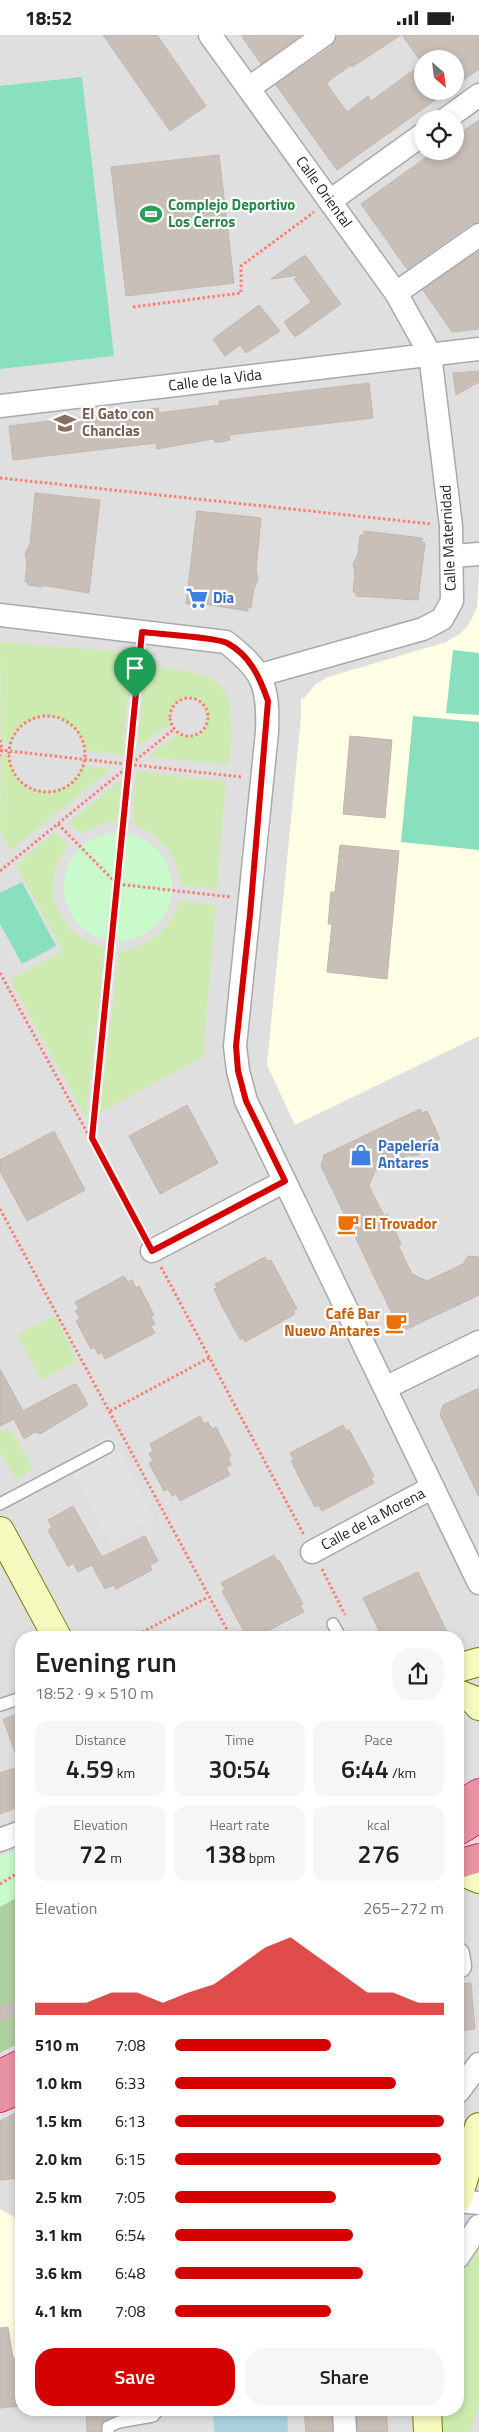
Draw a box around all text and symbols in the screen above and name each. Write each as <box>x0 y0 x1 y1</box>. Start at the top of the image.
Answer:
text: 18:52 <box>25 3 72 32</box>
north arrow <box>414 50 464 100</box>
map controls <box>414 50 464 160</box>
button: locate <box>414 110 464 160</box>
street label: Calle Oriental <box>291 151 358 232</box>
place label: Complejo Deportivo Los Cerros <box>168 193 295 233</box>
sports icon: Complejo Deportivo Los Cerros <box>138 201 164 227</box>
street label: Calle de la Vida <box>167 362 263 397</box>
place label: El Gato con Chanclas <box>82 402 154 442</box>
school or university icon: El Gato con Chanclas <box>52 410 78 436</box>
street label: Calle Maternidad <box>433 484 462 592</box>
supermarket icon: Dia <box>184 585 210 611</box>
place label: Dia <box>213 586 234 609</box>
pin <box>114 647 156 698</box>
icon: arrive <box>121 654 149 682</box>
place label: Papelería Antares <box>378 1134 439 1174</box>
shop icon: Papelería Antares <box>348 1142 374 1168</box>
cafe icon: El Trovador <box>335 1211 361 1237</box>
place label: El Trovador <box>364 1212 437 1235</box>
place label: Café Bar Nuevo Antares <box>284 1302 380 1342</box>
cafe icon: Café Bar Nuevo Antares <box>383 1310 409 1336</box>
street label: Calle de la Morena <box>317 1481 429 1556</box>
text: Evening run <box>35 1640 177 1683</box>
button: share <box>392 1648 444 1700</box>
text: 18:52 · 9 × 510 m <box>35 1681 154 1705</box>
text: Distance <box>75 1729 126 1750</box>
text: Time <box>225 1729 254 1750</box>
text: Pace <box>364 1729 393 1750</box>
text: 4.59 <box>66 1750 114 1788</box>
text: 30:54 <box>209 1750 270 1788</box>
text: 6:44 <box>341 1750 389 1788</box>
text: km <box>114 1762 135 1783</box>
text: /km <box>389 1762 416 1783</box>
text: Elevation <box>73 1814 128 1835</box>
text: Heart rate <box>209 1814 270 1835</box>
text: kcal <box>367 1814 390 1835</box>
text: 72 <box>79 1835 107 1873</box>
text: 138 <box>204 1835 246 1873</box>
text: 276 <box>357 1835 400 1873</box>
text: m <box>107 1847 122 1868</box>
text: bpm <box>246 1847 275 1868</box>
text: Elevation <box>35 1896 97 1920</box>
text: 265–272 m <box>363 1896 444 1920</box>
text: 510 m <box>35 2033 79 2057</box>
text: 7:08 <box>115 2033 145 2057</box>
text: 1.0 km <box>35 2071 82 2095</box>
text: 6:33 <box>115 2071 145 2095</box>
text: 1.5 km <box>35 2109 82 2133</box>
text: 6:13 <box>115 2109 145 2133</box>
text: 2.0 km <box>35 2147 82 2171</box>
text: 6:15 <box>115 2147 145 2171</box>
text: 2.5 km <box>35 2185 82 2209</box>
text: 7:05 <box>115 2185 145 2209</box>
text: 3.1 km <box>35 2223 82 2247</box>
text: 6:54 <box>115 2223 145 2247</box>
text: 3.6 km <box>35 2261 82 2285</box>
text: 6:48 <box>115 2261 145 2285</box>
text: 4.1 km <box>35 2299 82 2323</box>
text: 7:08 <box>115 2299 145 2323</box>
button: Save <box>35 2348 235 2406</box>
button: Share <box>245 2348 444 2406</box>

